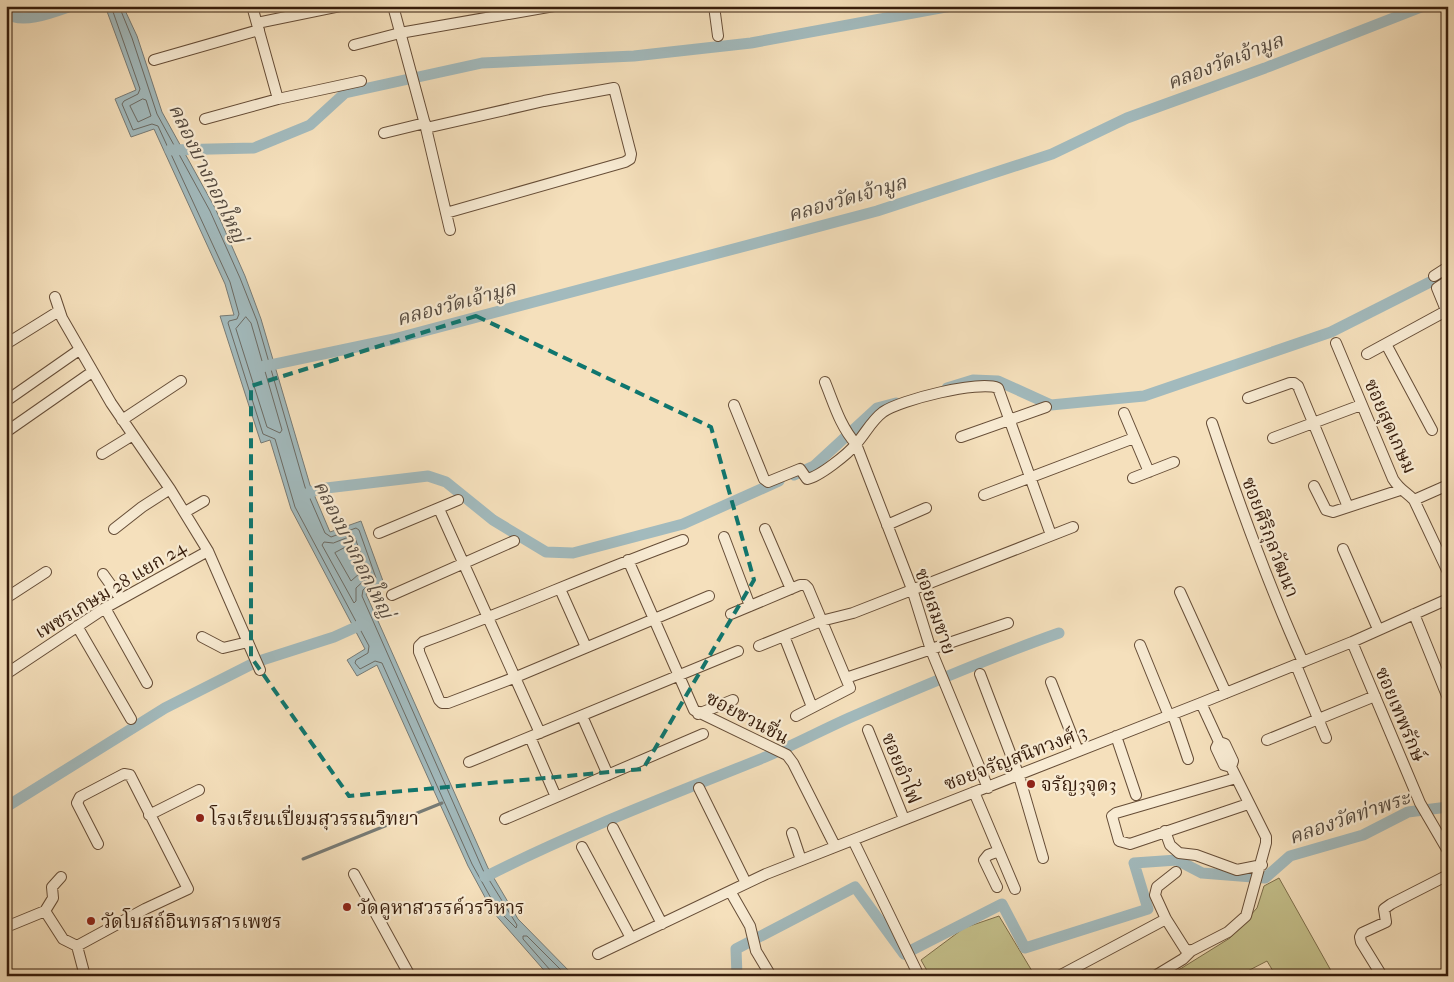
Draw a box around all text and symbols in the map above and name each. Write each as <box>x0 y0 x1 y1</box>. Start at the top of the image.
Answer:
water label: คลองวัดเจ้ามูล <box>1164 28 1288 95</box>
water label: คลองบางกอกใหญ่ <box>164 99 255 249</box>
water label: คลองวัดเจ้ามูล <box>785 170 910 227</box>
water label: คลองวัดเจ้ามูล <box>394 276 520 331</box>
street label: ซอยสุดเกษม <box>1359 376 1421 478</box>
street label: ซอยศิริกุลวัฒนา <box>1236 474 1303 601</box>
water label: คลองบางกอกใหญ่ <box>309 475 402 625</box>
street label: เพชรเกษม 28 แยก 24 <box>31 536 191 644</box>
street label: ซอยสมชาย <box>910 565 960 657</box>
street label: ซอยเทพรักษ์ <box>1370 663 1431 765</box>
street label: ซอยชวนชื่น <box>702 683 795 749</box>
street label: ซอยจรัญสนิทวงศ์ 3 <box>941 720 1090 795</box>
street label: ซอยอำไฟ <box>877 729 928 807</box>
place label: จรัญ3จุด3 <box>1041 774 1117 797</box>
marker: จรัญ3จุด3 <box>1025 778 1037 790</box>
water label: คลองวัดท่าพระ <box>1286 785 1415 849</box>
place label: โรงเรียนเปี่ยมสุวรรณวิทยา <box>209 804 419 831</box>
marker: โรงเรียนเปี่ยมสุวรรณวิทยา <box>194 812 206 824</box>
place label: วัดคูหาสวรรค์วรวิหาร <box>357 896 524 920</box>
marker: วัดคูหาสวรรค์วรวิหาร <box>341 901 353 913</box>
place label: วัดโบสถ์อินทรสารเพชร <box>101 907 282 933</box>
marker: วัดโบสถ์อินทรสารเพชร <box>85 915 97 927</box>

